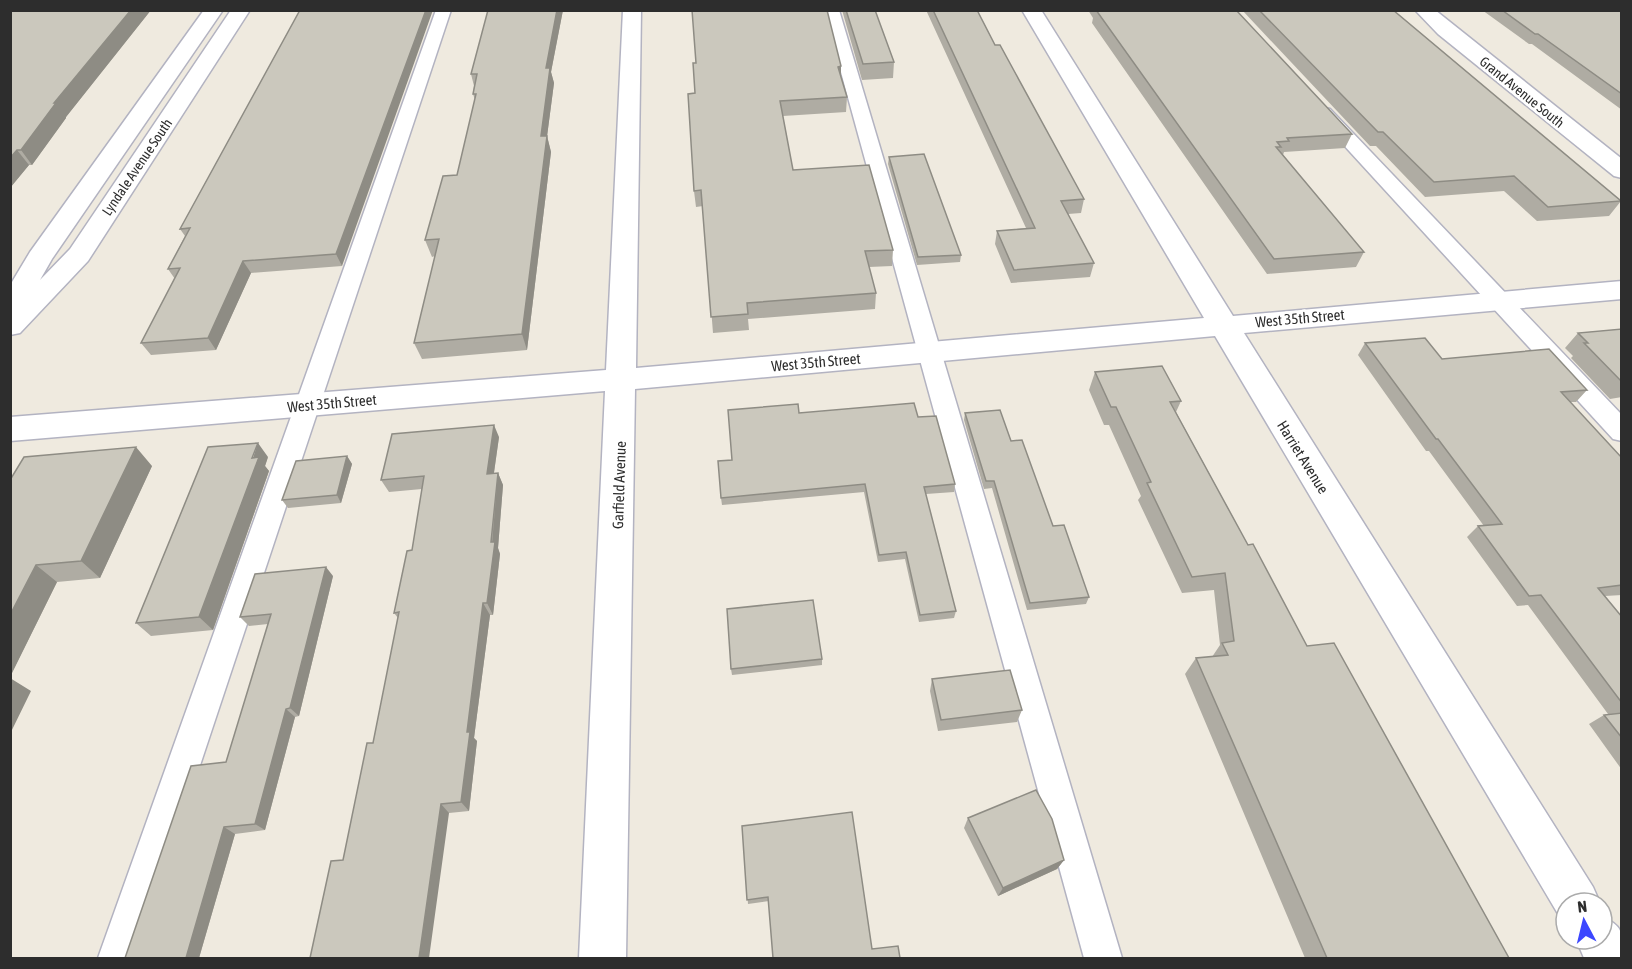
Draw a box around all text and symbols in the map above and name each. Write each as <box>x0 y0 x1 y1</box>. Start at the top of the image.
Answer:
street label: Grand Avenue South <box>1477 53 1567 131</box>
street label: Lyndale Avenue South <box>99 116 175 218</box>
street label: West 35th Street <box>1255 306 1345 330</box>
street label: West 35th Street <box>771 350 861 374</box>
street label: West 35th Street <box>287 391 377 415</box>
street label: Harriet Avenue <box>1274 417 1332 497</box>
street label: Garfield Avenue <box>609 440 629 529</box>
north arrow <box>1554 891 1614 951</box>
text: N <box>1576 897 1588 916</box>

